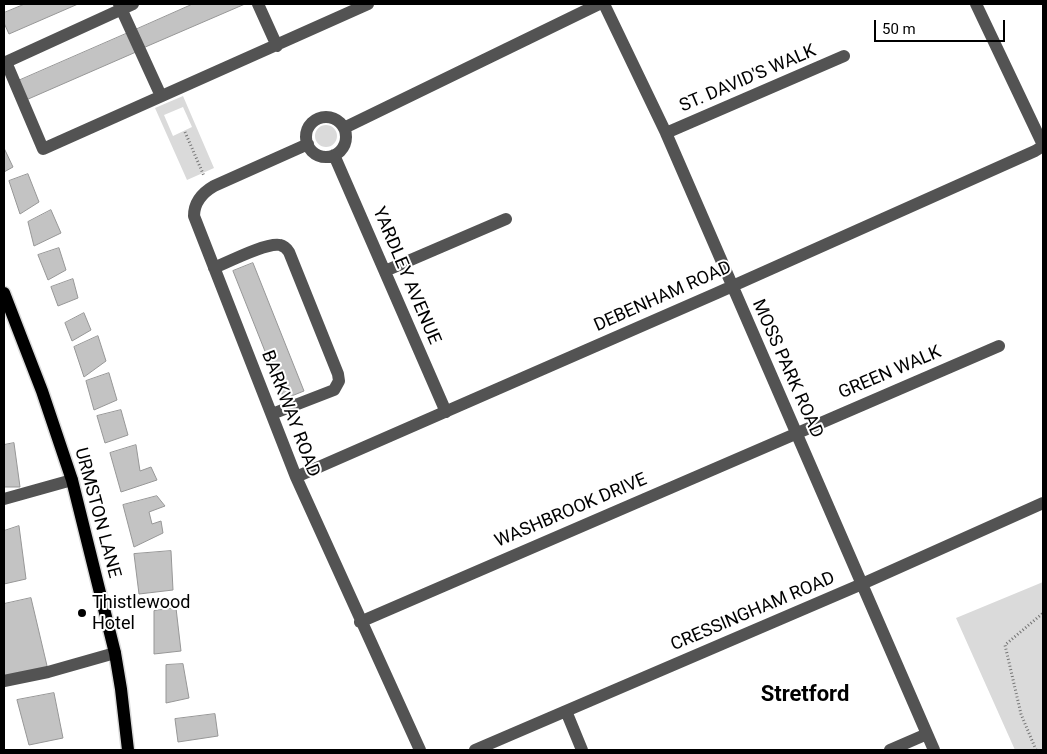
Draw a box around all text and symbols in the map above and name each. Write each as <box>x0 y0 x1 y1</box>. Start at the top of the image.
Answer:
scale bar <box>877 10 1008 42</box>
text: 50 m <box>882 20 916 38</box>
street label: ST. DAVID'S WALK <box>677 41 819 117</box>
street label: YARDLEY AVENUE <box>367 204 445 348</box>
street label: DEBENHAM ROAD <box>591 257 735 337</box>
street label: MOSS PARK ROAD <box>747 296 827 442</box>
street label: GREEN WALK <box>835 342 945 404</box>
street label: BARKWAY ROAD <box>256 348 324 480</box>
street label: URMSTON LANE <box>69 445 125 581</box>
street label: WASHBROOK DRIVE <box>492 469 650 553</box>
street label: CRESSINGHAM ROAD <box>668 568 838 656</box>
place label: Thistlewood Hotel <box>92 592 190 634</box>
marker: Thistlewood Hotel <box>76 607 88 619</box>
district label: Stretford <box>761 682 849 708</box>

